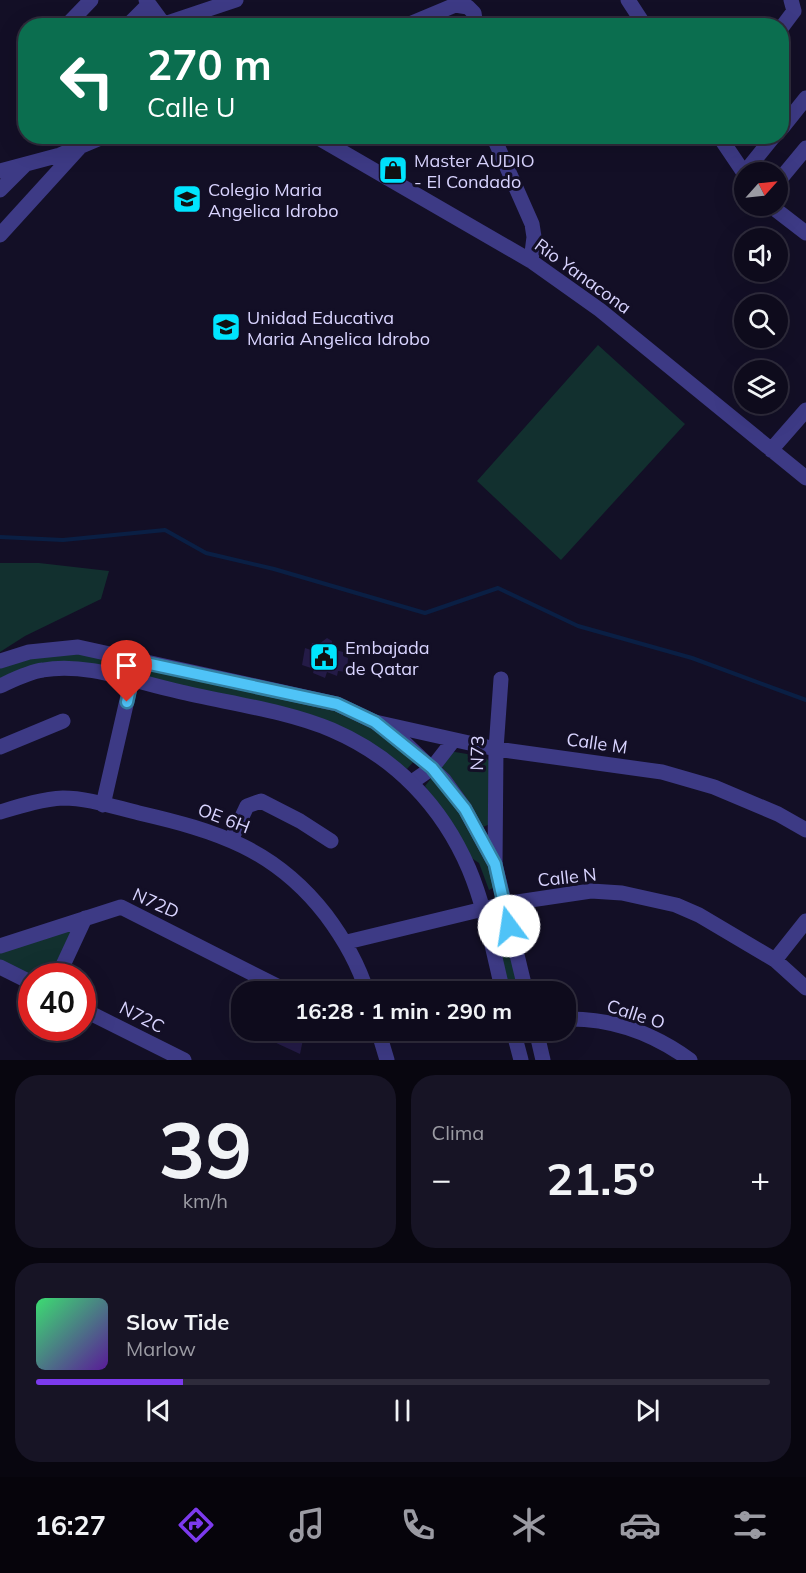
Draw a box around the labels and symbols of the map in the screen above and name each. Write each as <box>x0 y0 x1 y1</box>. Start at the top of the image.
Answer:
place label: Master AUDIO - El Condado <box>414 149 535 193</box>
shop icon: Master AUDIO - El Condado <box>377 154 409 186</box>
north arrow <box>734 162 788 216</box>
place label: Colegio Maria Angelica Idrobo <box>208 178 339 222</box>
school or university icon: Colegio Maria Angelica Idrobo <box>171 183 203 215</box>
street label: Rio Yanacona <box>530 233 636 319</box>
place label: Unidad Educativa Maria Angelica Idrobo <box>247 306 430 350</box>
school or university icon: Unidad Educativa Maria Angelica Idrobo <box>210 311 242 343</box>
place label: Embajada de Qatar <box>345 636 430 680</box>
pin <box>101 640 152 702</box>
public building icon: Embajada de Qatar <box>308 641 340 673</box>
street label: Calle M <box>565 727 629 759</box>
street label: N73 <box>465 735 489 771</box>
street label: OE 6H <box>195 798 253 838</box>
street label: Calle N <box>536 862 598 892</box>
street label: N72D <box>129 883 183 923</box>
position arrow <box>477 894 541 958</box>
speed limit sign: 40 <box>18 963 96 1041</box>
street label: Calle O <box>604 994 668 1034</box>
street label: N72C <box>116 996 168 1038</box>

